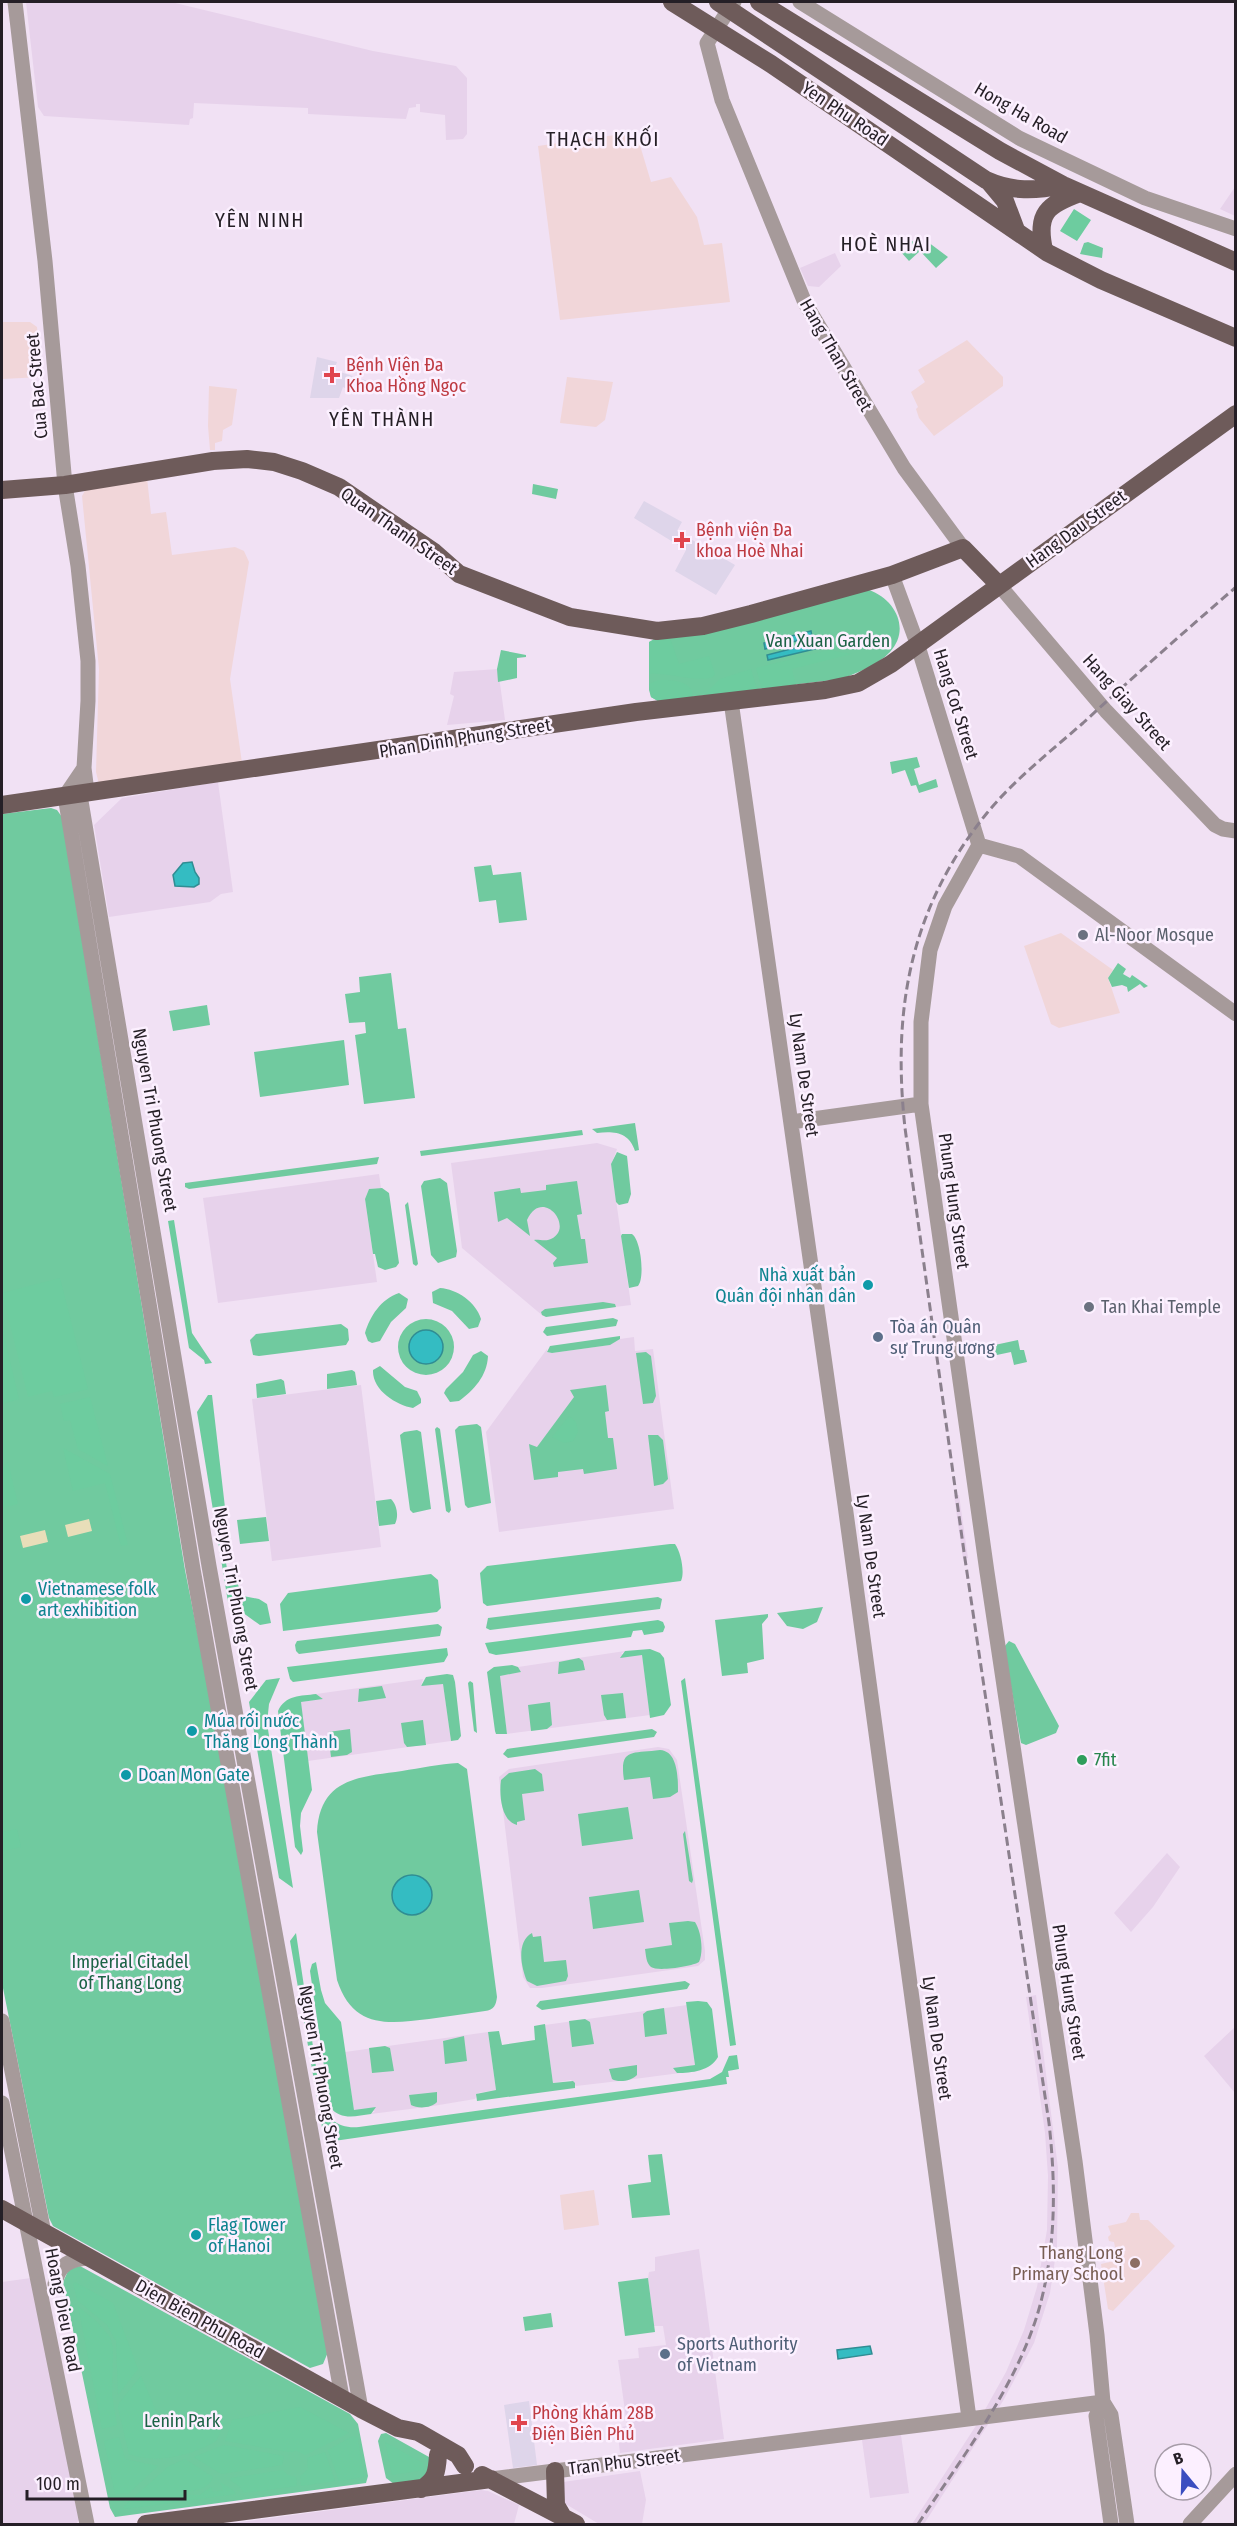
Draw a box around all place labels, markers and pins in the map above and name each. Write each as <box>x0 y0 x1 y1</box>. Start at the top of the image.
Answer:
place label: Bệnh Viện Đa Khoa Hồng Ngọc <box>346 354 466 397</box>
marker: Bệnh Viện Đa Khoa Hồng Ngọc <box>323 366 341 384</box>
place label: Bệnh viện Đa khoa Hoè Nhai <box>696 519 804 562</box>
marker: Bệnh viện Đa khoa Hoè Nhai <box>673 531 691 549</box>
place label: Al-Noor Mosque <box>1095 924 1214 946</box>
marker: Al-Noor Mosque <box>1076 928 1090 942</box>
place label: Nhà xuất bản Quân đội nhân dân <box>715 1264 856 1307</box>
marker: Nhà xuất bản Quân đội nhân dân <box>861 1278 875 1292</box>
place label: Tan Khai Temple <box>1101 1296 1221 1318</box>
marker: Tan Khai Temple <box>1082 1300 1096 1314</box>
place label: Tòa án Quân sự Trung ương <box>890 1316 995 1359</box>
marker: Tòa án Quân sự Trung ương <box>871 1330 885 1344</box>
place label: Vietnamese folk art exhibition <box>38 1578 157 1621</box>
marker: Vietnamese folk art exhibition <box>19 1592 33 1606</box>
place label: Múa rối nước Thăng Long Thành <box>204 1710 338 1753</box>
marker: Múa rối nước Thăng Long Thành <box>185 1724 199 1738</box>
place label: 7fit <box>1094 1749 1117 1771</box>
marker: 7fit <box>1075 1753 1089 1767</box>
place label: Doan Mon Gate <box>138 1764 250 1786</box>
marker: Doan Mon Gate <box>119 1768 133 1782</box>
place label: Flag Tower of Hanoi <box>208 2214 286 2257</box>
marker: Flag Tower of Hanoi <box>189 2228 203 2242</box>
place label: Thang Long Primary School <box>1012 2242 1124 2285</box>
marker: Thang Long Primary School <box>1128 2256 1142 2270</box>
place label: Sports Authority of Vietnam <box>677 2333 797 2376</box>
marker: Sports Authority of Vietnam <box>658 2347 672 2361</box>
place label: Phòng khám 28B Điện Biên Phủ <box>532 2402 654 2445</box>
marker: Phòng khám 28B Điện Biên Phủ <box>510 2414 528 2432</box>

